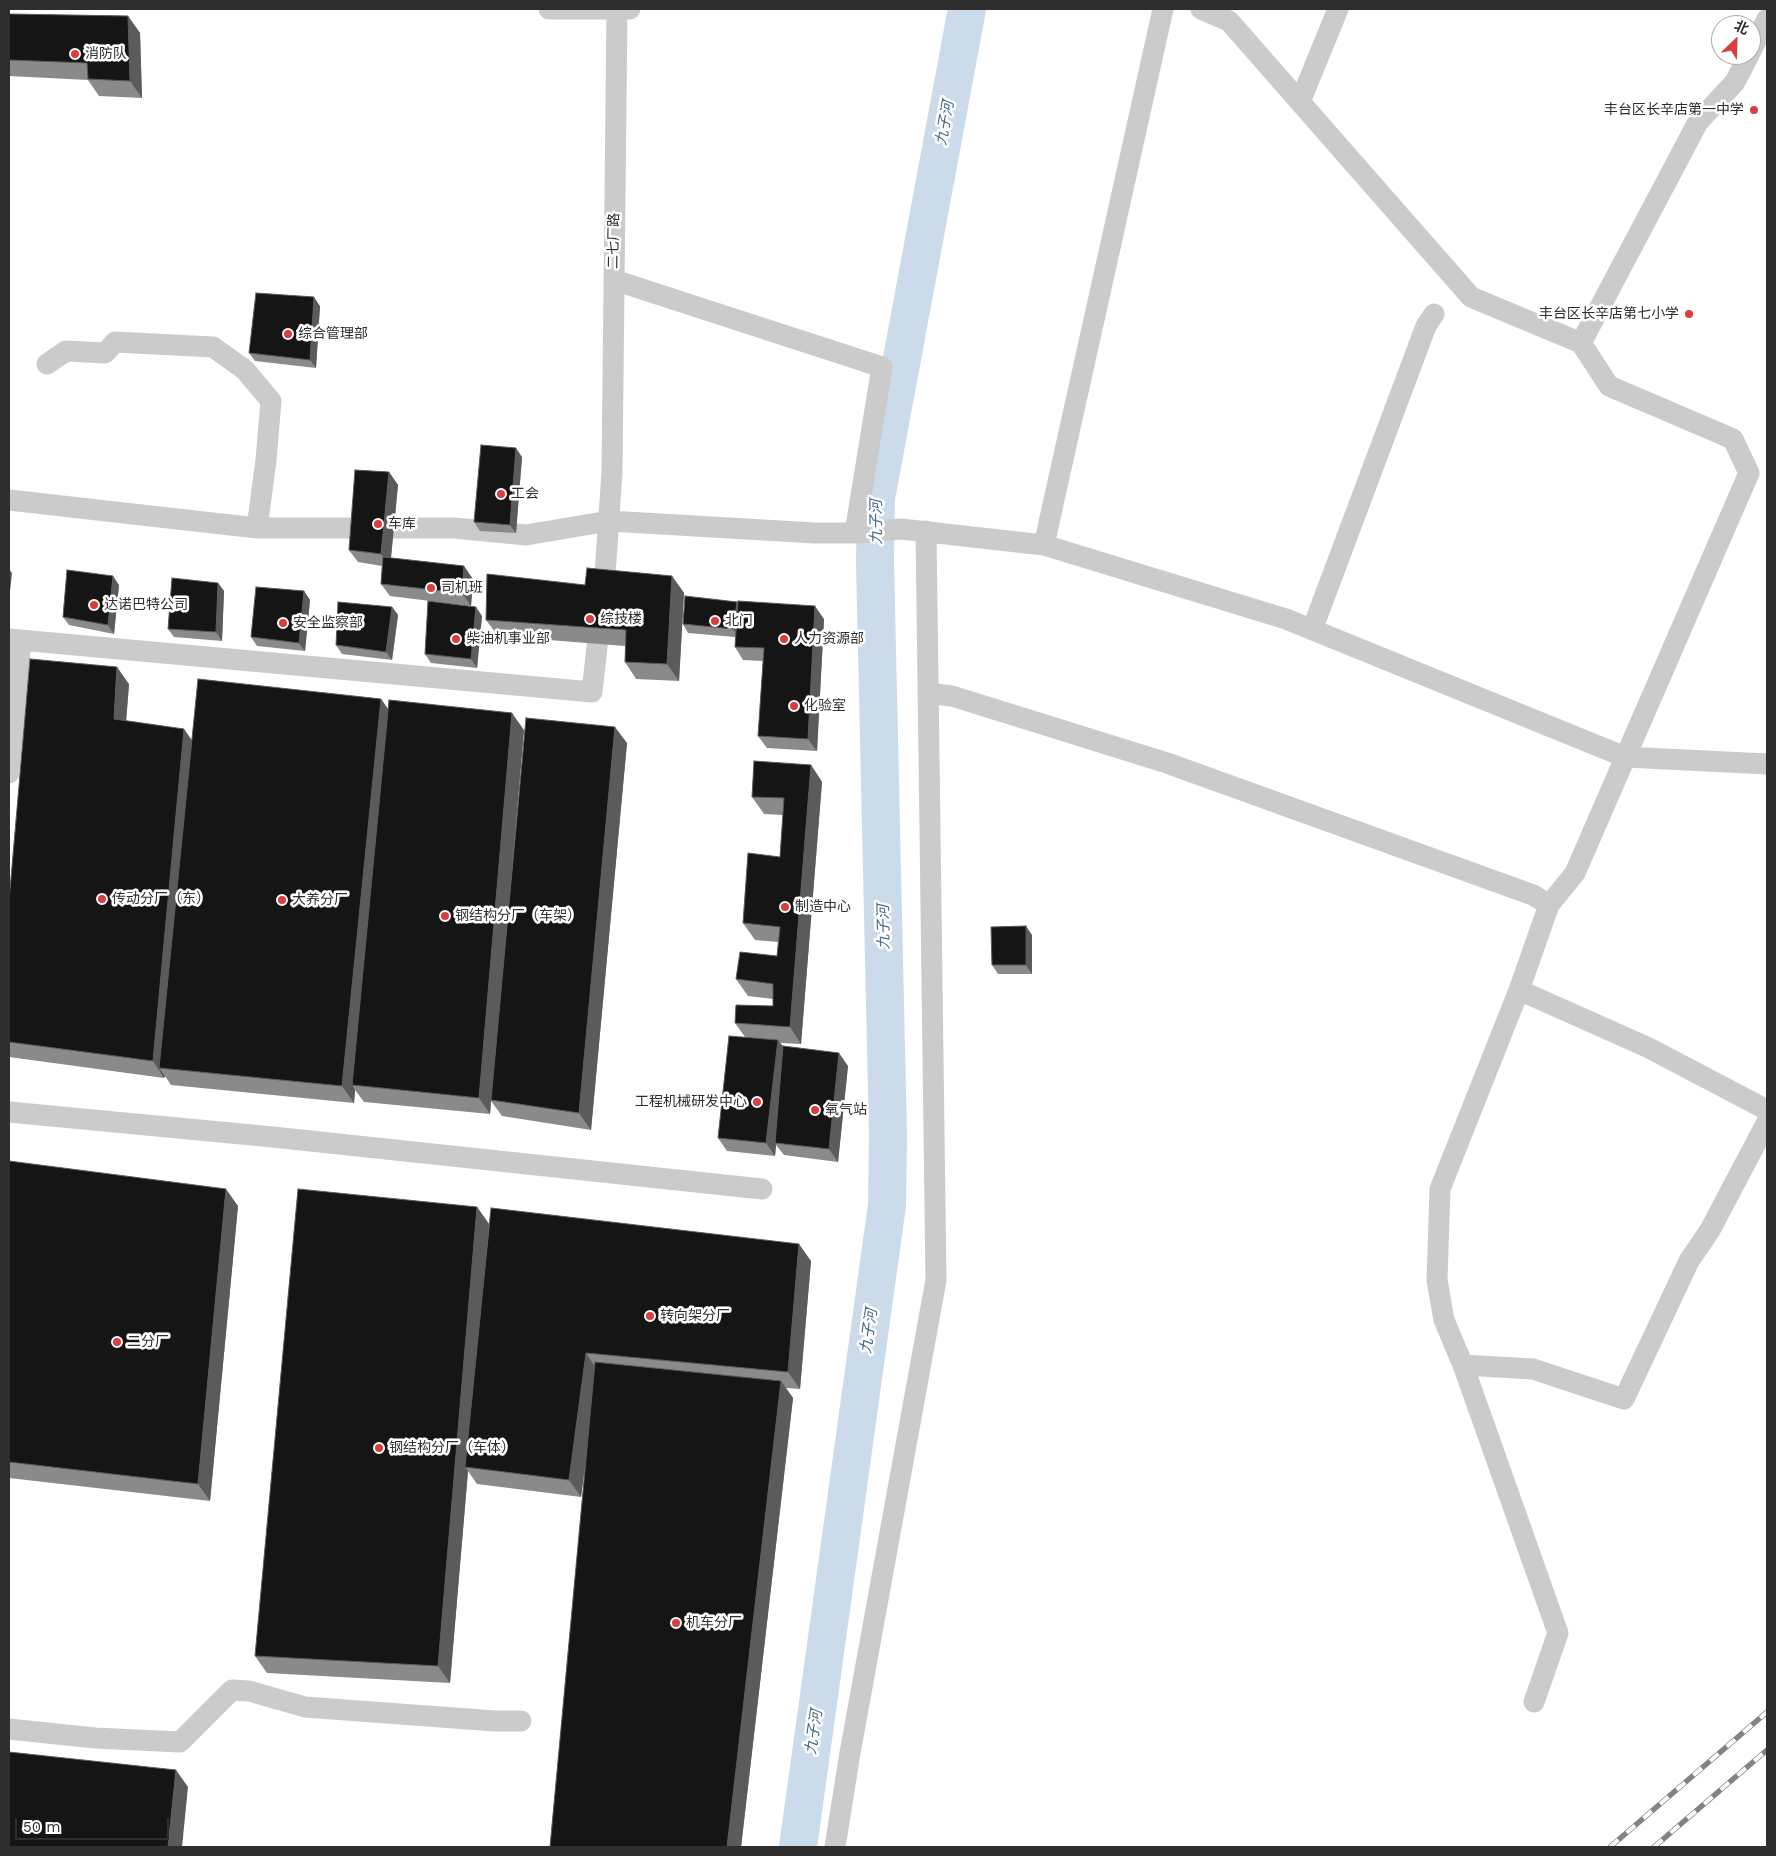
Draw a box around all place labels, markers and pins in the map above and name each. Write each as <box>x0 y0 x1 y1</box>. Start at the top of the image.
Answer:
place label: 消防队 <box>85 46 127 62</box>
marker: 消防队 <box>69 48 81 60</box>
place label: 丰台区长辛店第一中学 <box>1604 102 1744 118</box>
marker: 丰台区长辛店第一中学 <box>1748 104 1760 116</box>
place label: 丰台区长辛店第七小学 <box>1539 306 1679 322</box>
marker: 丰台区长辛店第七小学 <box>1683 308 1695 320</box>
place label: 综合管理部 <box>298 326 368 342</box>
marker: 综合管理部 <box>282 328 294 340</box>
place label: 工会 <box>511 486 539 502</box>
marker: 工会 <box>495 488 507 500</box>
place label: 车库 <box>388 516 416 532</box>
marker: 车库 <box>372 518 384 530</box>
place label: 司机班 <box>441 580 483 596</box>
marker: 司机班 <box>425 582 437 594</box>
place label: 达诺巴特公司 <box>104 597 188 613</box>
marker: 达诺巴特公司 <box>88 599 100 611</box>
place label: 综技楼 <box>600 611 642 627</box>
marker: 综技楼 <box>584 613 596 625</box>
place label: 北门 <box>725 613 753 629</box>
place label: 安全监察部 <box>293 615 363 631</box>
marker: 北门 <box>709 615 721 627</box>
marker: 安全监察部 <box>277 617 289 629</box>
place label: 柴油机事业部 <box>466 631 550 647</box>
place label: 人力资源部 <box>794 631 864 647</box>
marker: 柴油机事业部 <box>450 633 462 645</box>
marker: 人力资源部 <box>778 633 790 645</box>
place label: 化验室 <box>804 698 846 714</box>
marker: 化验室 <box>788 700 800 712</box>
place label: 传动分厂（东） <box>112 891 210 907</box>
place label: 大养分厂 <box>292 892 348 908</box>
marker: 传动分厂（东） <box>96 893 108 905</box>
marker: 大养分厂 <box>276 894 288 906</box>
place label: 制造中心 <box>795 899 851 915</box>
marker: 制造中心 <box>779 901 791 913</box>
place label: 钢结构分厂（车架） <box>455 908 581 924</box>
marker: 钢结构分厂（车架） <box>439 910 451 922</box>
place label: 工程机械研发中心 <box>635 1094 747 1110</box>
marker: 工程机械研发中心 <box>751 1096 763 1108</box>
place label: 氧气站 <box>825 1102 867 1118</box>
marker: 氧气站 <box>809 1104 821 1116</box>
place label: 转向架分厂 <box>660 1308 730 1324</box>
marker: 转向架分厂 <box>644 1310 656 1322</box>
place label: 二分厂 <box>127 1334 169 1350</box>
marker: 二分厂 <box>111 1336 123 1348</box>
place label: 钢结构分厂（车体） <box>389 1440 515 1456</box>
marker: 钢结构分厂（车体） <box>373 1442 385 1454</box>
place label: 机车分厂 <box>686 1615 742 1631</box>
marker: 机车分厂 <box>670 1617 682 1629</box>

